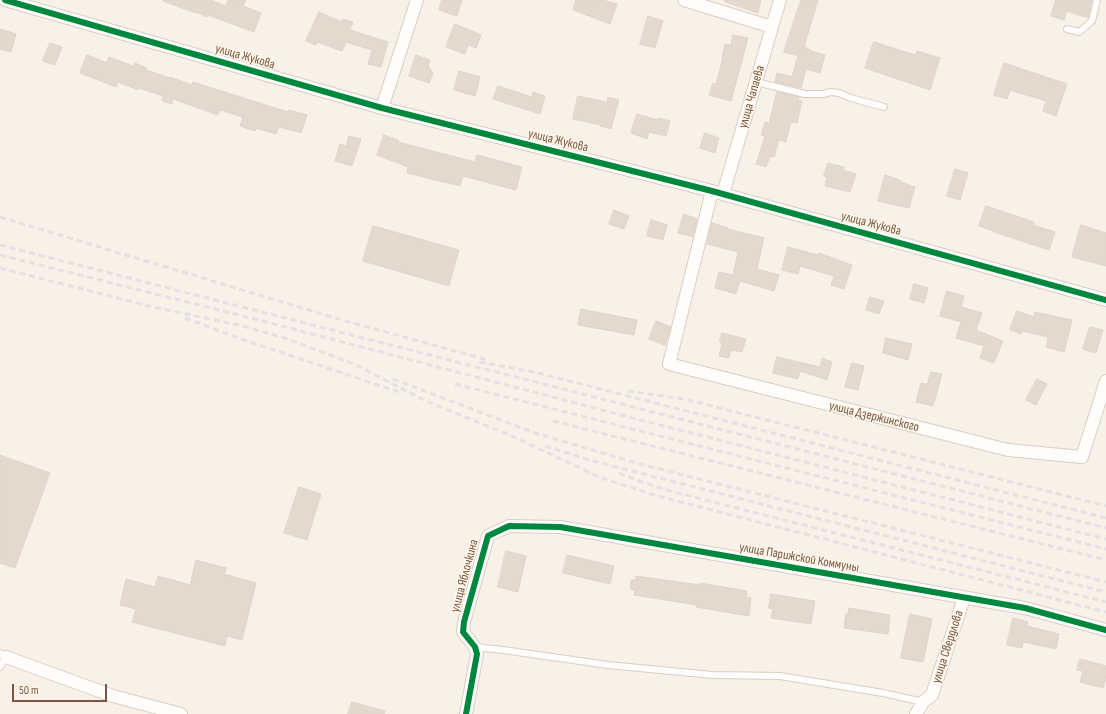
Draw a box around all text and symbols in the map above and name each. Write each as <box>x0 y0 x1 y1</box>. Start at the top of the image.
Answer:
street label: улица Жукова <box>213 41 277 73</box>
street label: улица Чапаева <box>736 64 768 130</box>
street label: улица Жукова <box>526 126 590 156</box>
street label: улица Жукова <box>839 209 903 239</box>
street label: улица Дзержинского <box>827 398 921 436</box>
street label: улица Яблочкина <box>448 538 482 614</box>
street label: улица Парижской Коммуны <box>738 540 860 576</box>
street label: улица Свердлова <box>929 609 967 685</box>
scale bar <box>14 676 109 702</box>
text: 50 m <box>19 683 39 698</box>

